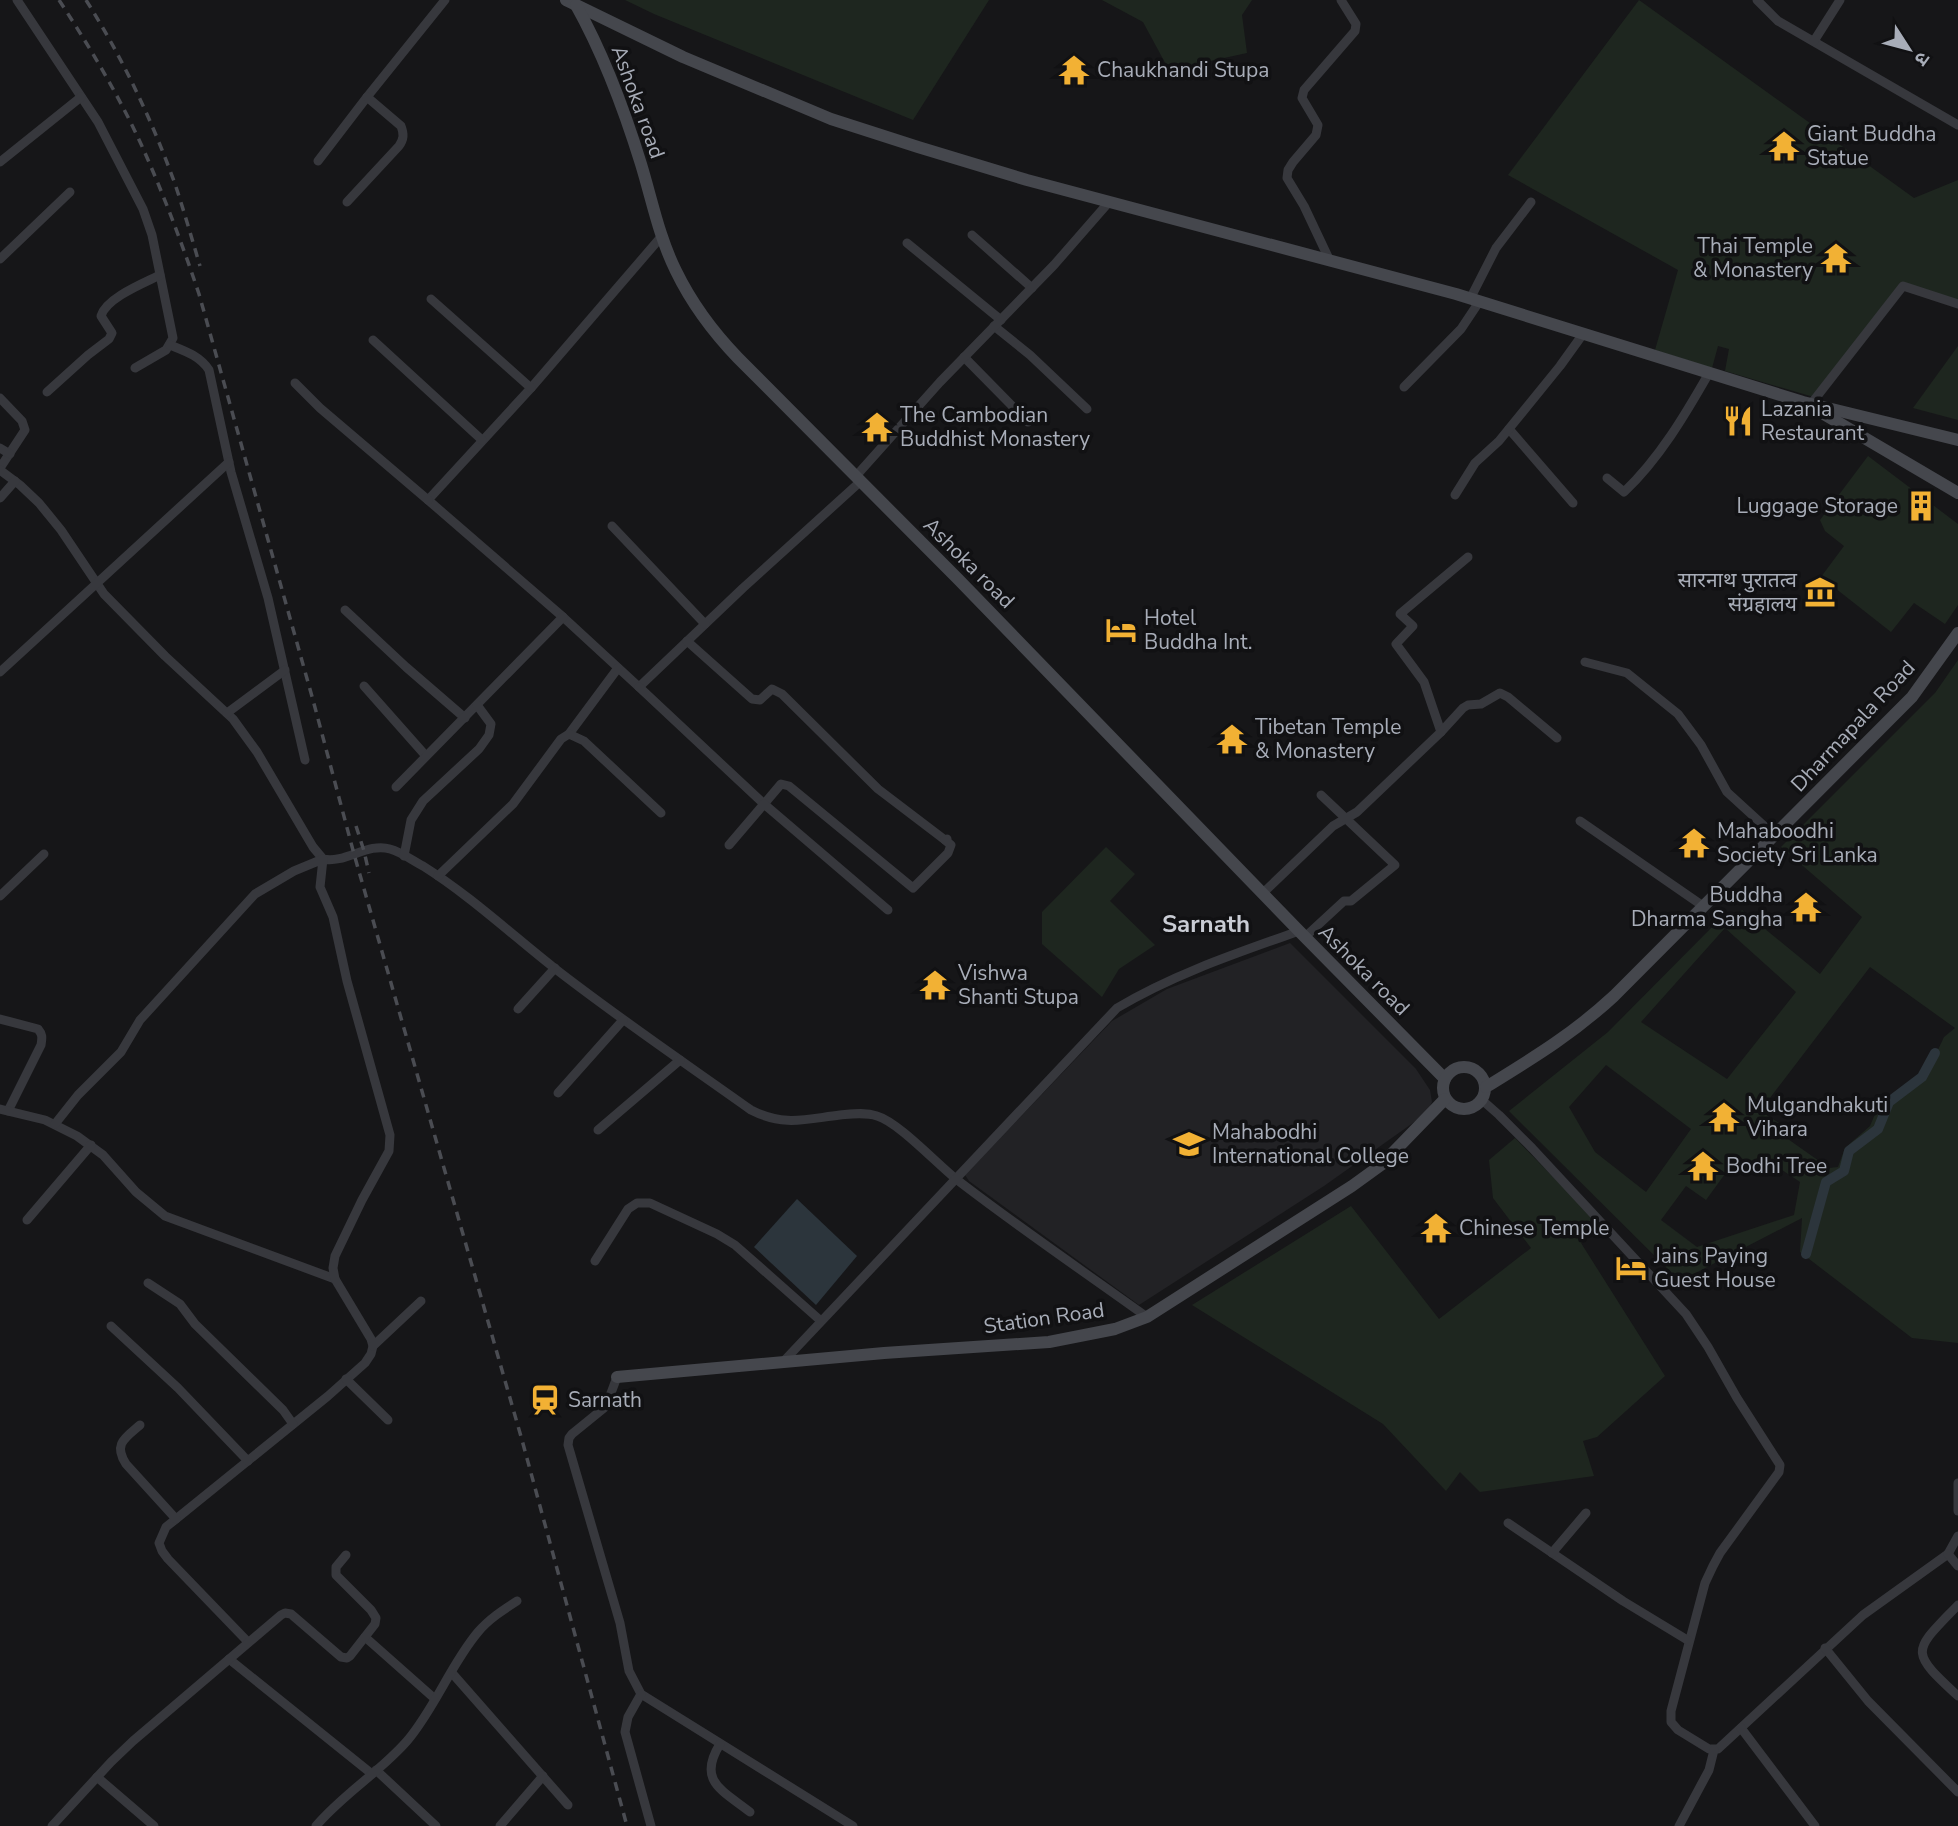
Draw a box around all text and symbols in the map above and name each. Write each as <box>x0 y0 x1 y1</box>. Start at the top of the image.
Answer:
north arrow <box>1874 14 1944 84</box>
street label: Ashoka road <box>605 42 671 162</box>
text: उ <box>1908 46 1936 71</box>
temple icon: Chaukhandi Stupa <box>1057 53 1091 87</box>
place label: Chaukhandi Stupa <box>1097 56 1269 84</box>
place label: Giant Buddha Statue <box>1807 120 1936 172</box>
temple icon: Giant Buddha Statue <box>1767 129 1801 163</box>
place label: Thai Temple & Monastery <box>1693 232 1813 284</box>
temple icon: Thai Temple & Monastery <box>1819 241 1853 275</box>
place label: Lazania Restaurant <box>1761 395 1865 447</box>
place label: The Cambodian Buddhist Monastery <box>900 401 1090 453</box>
restaurant icon: Lazania Restaurant <box>1721 404 1755 438</box>
temple icon: The Cambodian Buddhist Monastery <box>860 410 894 444</box>
building icon: Luggage Storage <box>1904 489 1938 523</box>
place label: Luggage Storage <box>1737 492 1898 520</box>
street label: Ashoka road <box>917 511 1021 615</box>
place label: सारनाथ पुरातत्व संग्रहालय <box>1678 566 1798 618</box>
museum icon: सारनाथ पुरातत्व संग्रहालय <box>1803 575 1837 609</box>
place label: Hotel Buddha Int. <box>1144 604 1253 656</box>
hotel icon: Hotel Buddha Int. <box>1104 613 1138 647</box>
street label: Dharmapala Road <box>1785 654 1921 798</box>
place label: Tibetan Temple & Monastery <box>1255 713 1401 765</box>
temple icon: Tibetan Temple & Monastery <box>1215 722 1249 756</box>
place label: Mahaboodhi Society Sri Lanka <box>1717 817 1878 869</box>
temple icon: Mahaboodhi Society Sri Lanka <box>1677 826 1711 860</box>
place label: Buddha Dharma Sangha <box>1631 881 1783 933</box>
temple icon: Buddha Dharma Sangha <box>1789 890 1823 924</box>
district label: Sarnath <box>1162 908 1250 940</box>
street label: Ashoka road <box>1312 918 1416 1022</box>
place label: Vishwa Shanti Stupa <box>957 959 1079 1011</box>
temple icon: Vishwa Shanti Stupa <box>918 968 952 1002</box>
place label: Mulgandhakuti Vihara <box>1746 1091 1888 1143</box>
temple icon: Mulgandhakuti Vihara <box>1707 1100 1741 1134</box>
place label: Mahabodhi International College <box>1212 1118 1409 1170</box>
school or university icon: Mahabodhi International College <box>1172 1127 1206 1161</box>
temple icon: Bodhi Tree <box>1686 1149 1720 1183</box>
place label: Bodhi Tree <box>1726 1152 1827 1180</box>
temple icon: Chinese Temple <box>1419 1211 1453 1245</box>
place label: Chinese Temple <box>1459 1214 1609 1242</box>
place label: Jains Paying Guest House <box>1653 1242 1776 1294</box>
hotel icon: Jains Paying Guest House <box>1614 1251 1648 1285</box>
street label: Station Road <box>982 1296 1106 1340</box>
station icon: Sarnath <box>528 1383 562 1417</box>
place label: Sarnath <box>568 1386 642 1414</box>

